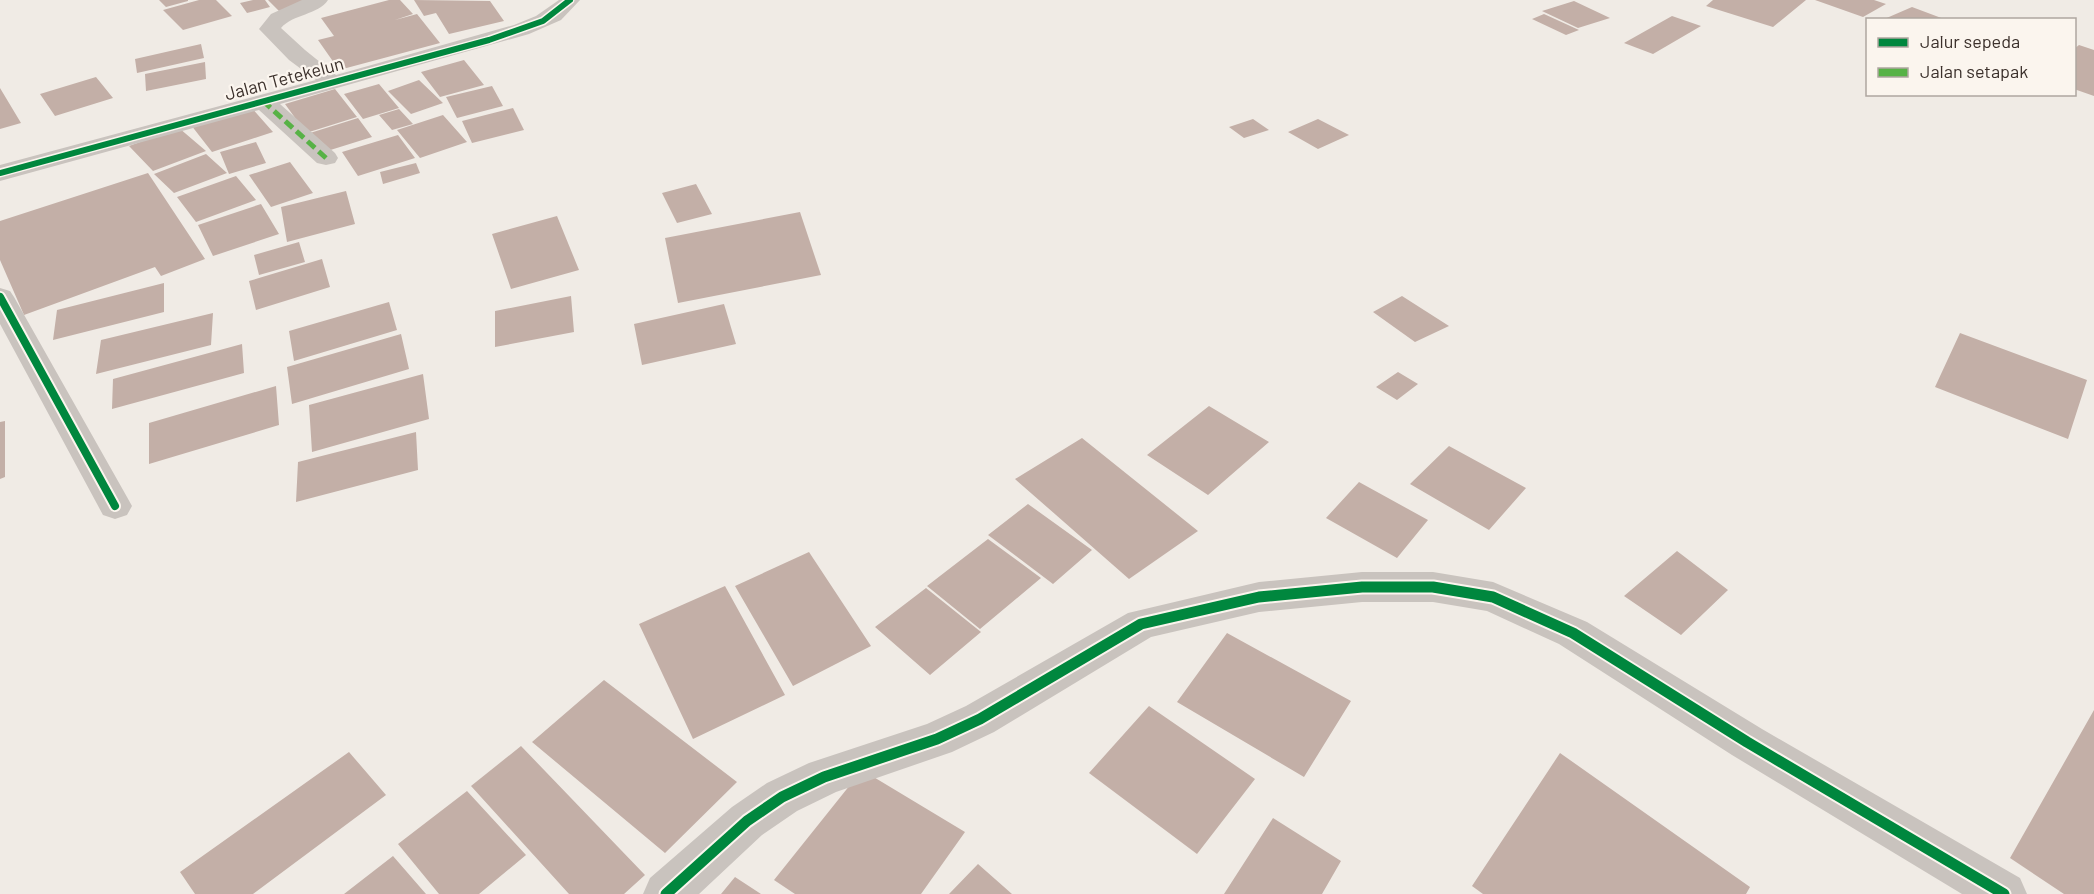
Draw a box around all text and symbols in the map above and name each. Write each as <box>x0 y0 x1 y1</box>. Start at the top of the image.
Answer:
legend <box>1866 18 2076 96</box>
text: Jalur sepeda <box>1920 30 2020 52</box>
street label: Jalan Tetekelun <box>222 52 346 104</box>
text: Jalan setapak <box>1920 60 2028 82</box>

